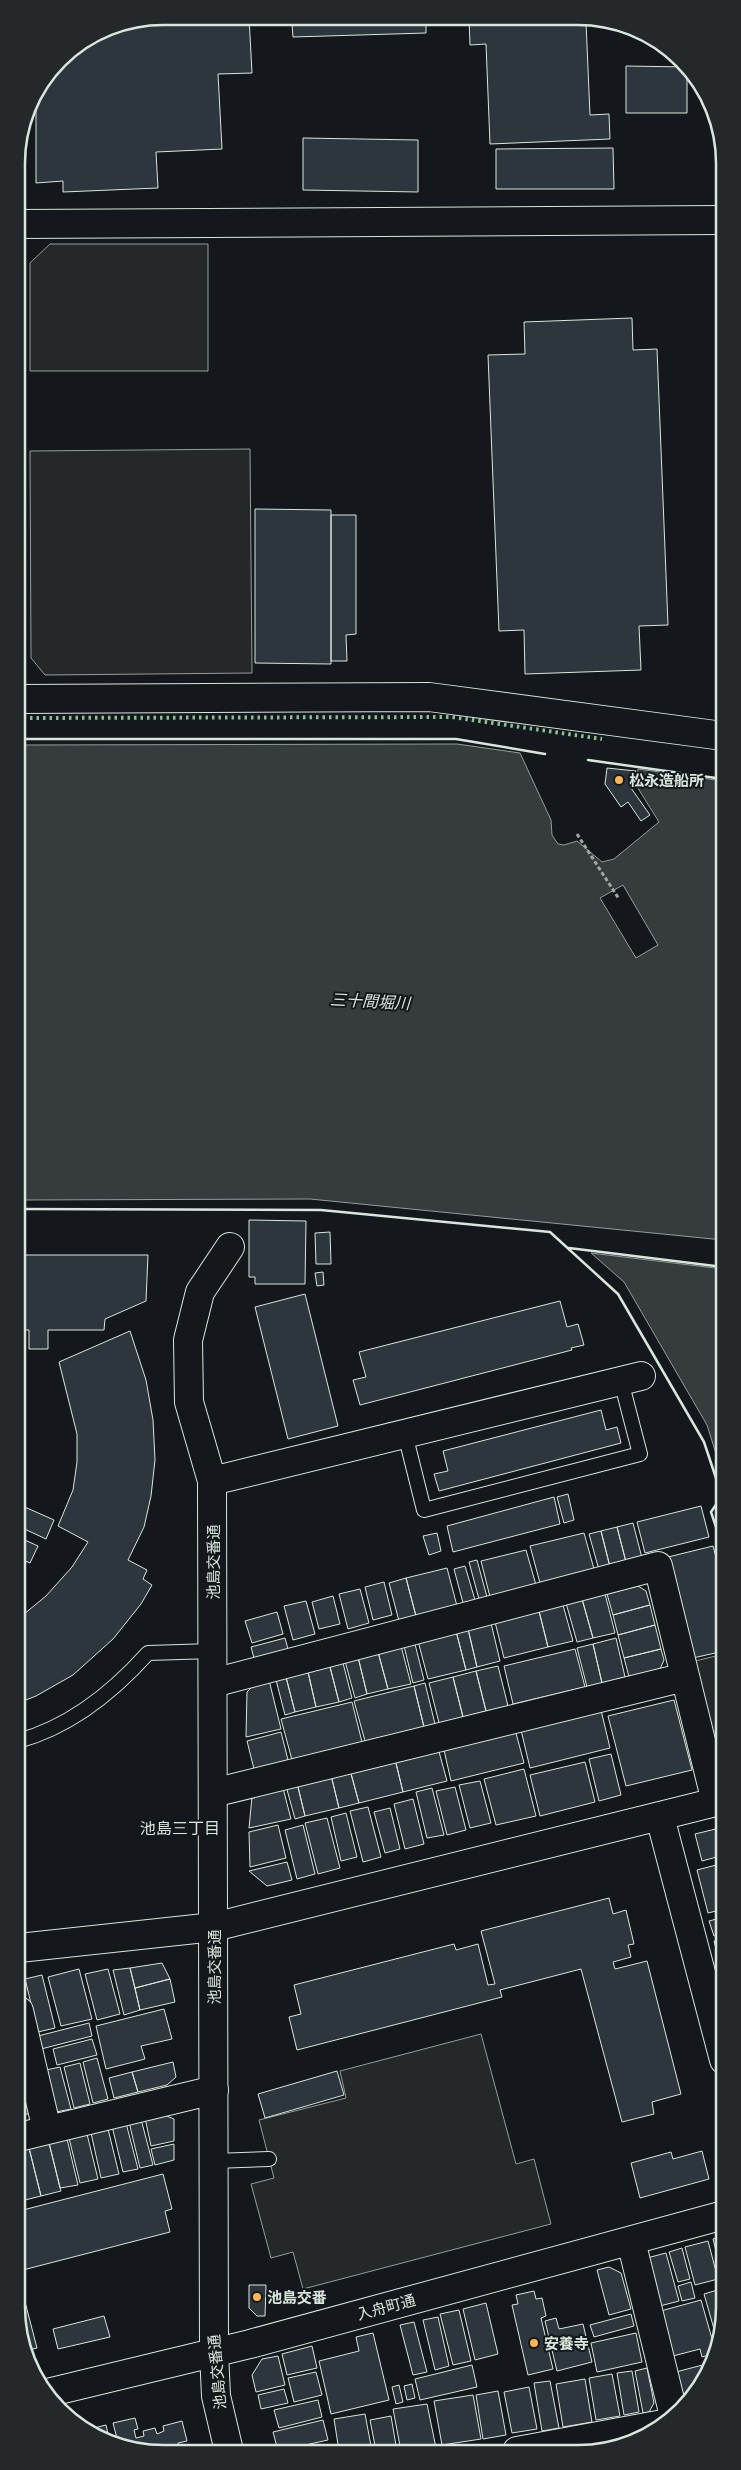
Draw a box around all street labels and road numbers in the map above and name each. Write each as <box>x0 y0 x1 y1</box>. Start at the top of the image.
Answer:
street label: 池島交番通 <box>203 1524 224 1600</box>
street label: 池島交番通 <box>204 1929 225 2005</box>
street label: 入舟町通 <box>354 2289 418 2325</box>
street label: 池島交番通 <box>203 2334 231 2410</box>

